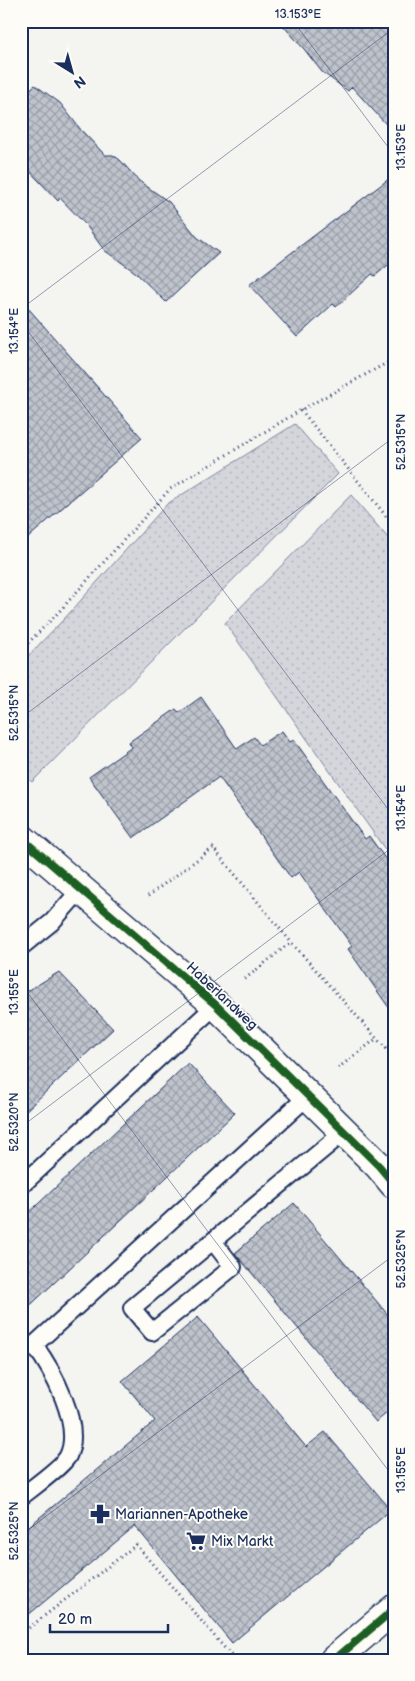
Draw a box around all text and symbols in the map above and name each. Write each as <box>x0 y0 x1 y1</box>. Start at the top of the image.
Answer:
text: 13.153°E <box>275 7 321 22</box>
north arrow <box>48 48 98 98</box>
text: N <box>70 72 89 92</box>
text: 13.153°E <box>394 124 409 170</box>
text: 13.154°E <box>7 308 22 354</box>
text: 52.5315°N <box>394 414 409 470</box>
text: 52.5315°N <box>7 685 22 741</box>
text: 13.154°E <box>394 785 409 831</box>
street label: Haberlandweg <box>183 959 261 1033</box>
text: 13.155°E <box>7 969 22 1015</box>
text: 52.5320°N <box>7 1092 22 1152</box>
text: 52.5325°N <box>394 1230 409 1288</box>
text: 13.155°E <box>394 1447 409 1493</box>
text: 52.5325°N <box>7 1502 22 1560</box>
pharmacy icon: Mariannen-Apotheke <box>89 1503 111 1525</box>
place label: Mariannen-Apotheke <box>115 1506 248 1523</box>
supermarket icon: Mix Markt <box>185 1530 207 1552</box>
place label: Mix Markt <box>211 1533 274 1550</box>
scale bar <box>50 1601 168 1633</box>
text: 20 m <box>58 1610 92 1629</box>

